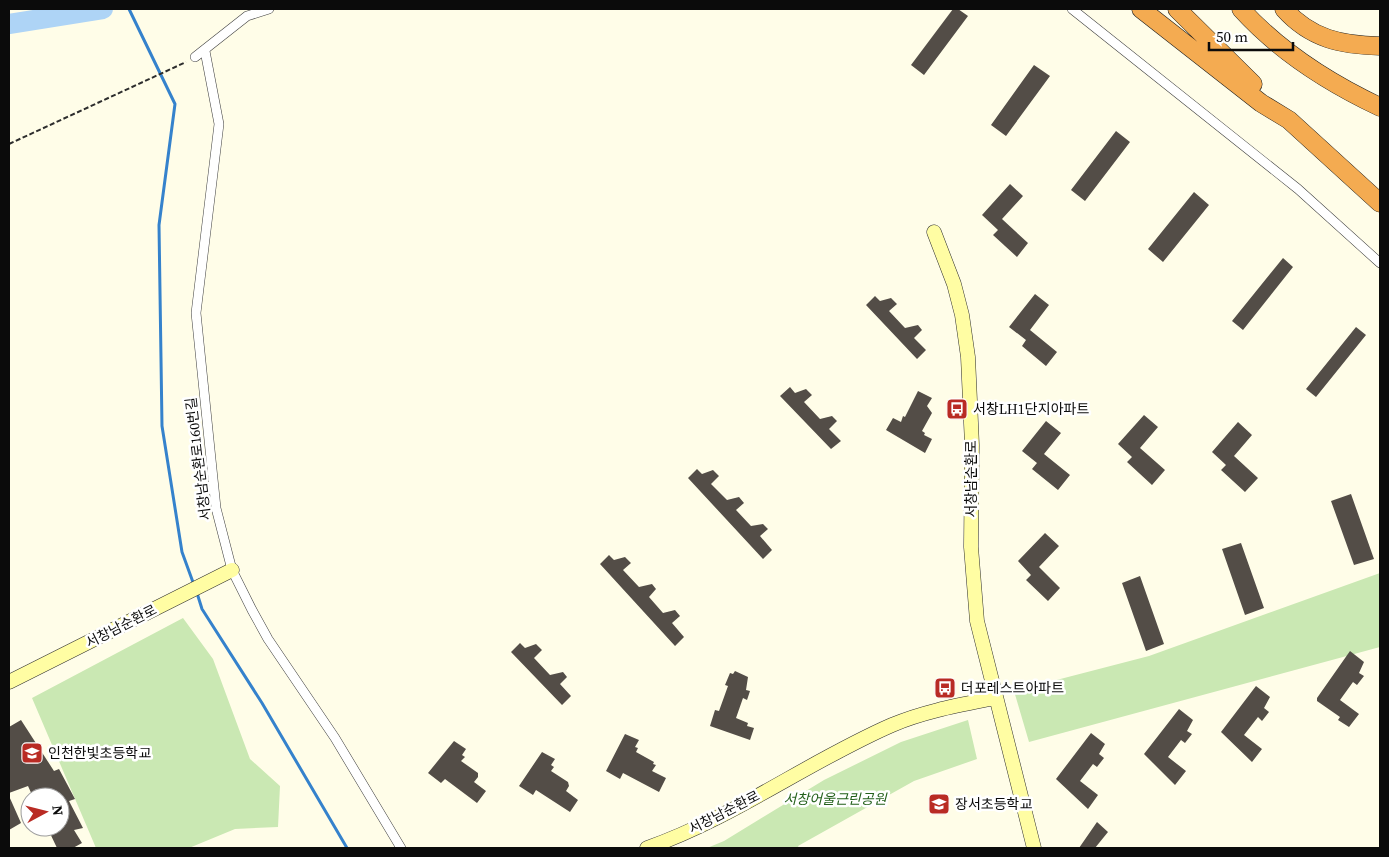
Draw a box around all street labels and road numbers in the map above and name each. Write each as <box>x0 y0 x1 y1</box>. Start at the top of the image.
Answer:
street label: 서창남순환로160번길 <box>181 396 215 522</box>
street label: 서창남순환로 <box>961 440 981 518</box>
street label: 서창남순환로 <box>82 599 160 652</box>
street label: 서창남순환로 <box>685 785 763 838</box>

